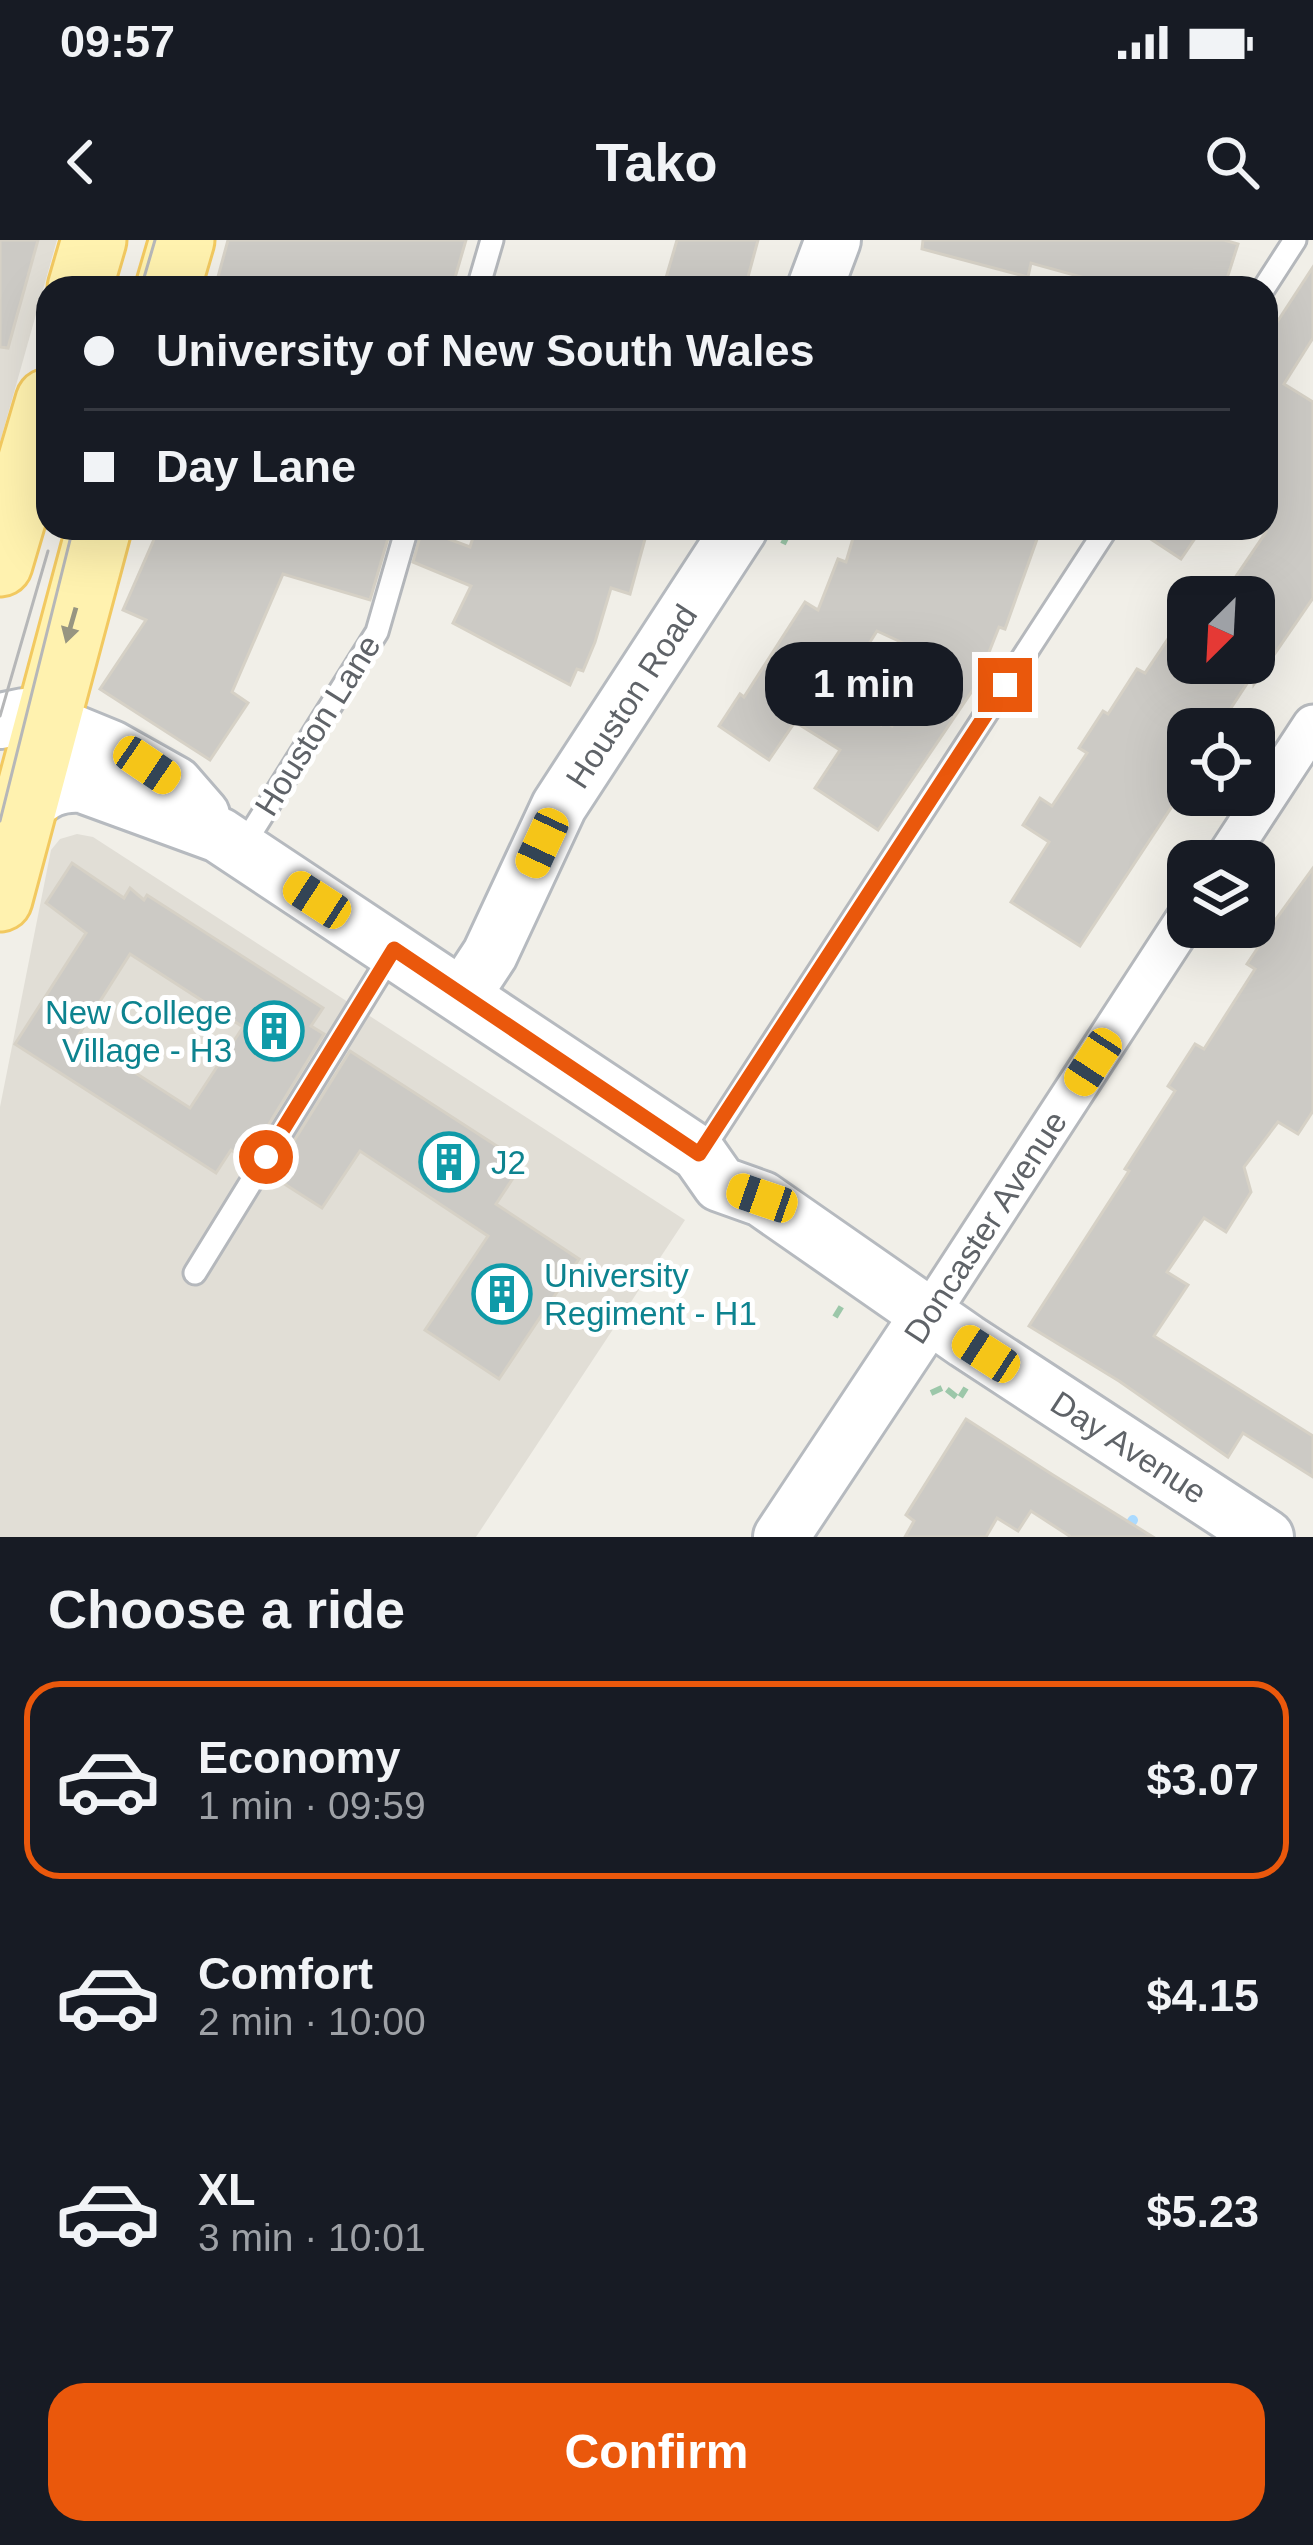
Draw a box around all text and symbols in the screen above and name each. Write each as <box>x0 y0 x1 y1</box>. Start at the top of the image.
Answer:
text: 09:57 <box>60 16 175 67</box>
icon: back <box>48 129 114 195</box>
icon: search <box>1199 129 1265 195</box>
text: Tako <box>595 132 718 192</box>
text: University of New South Wales <box>156 325 814 376</box>
text: Day Lane <box>156 441 356 492</box>
north arrow <box>1167 576 1275 684</box>
map controls <box>1167 576 1275 948</box>
street label: Houston Road <box>558 598 704 795</box>
one-way arrow <box>61 607 79 643</box>
street label: Houston Lane <box>247 628 388 822</box>
callout: 1 min <box>765 643 963 727</box>
route end <box>978 658 1032 712</box>
text: 1 min <box>813 662 915 705</box>
button: locate <box>1167 708 1275 816</box>
car <box>107 730 187 800</box>
car <box>510 803 574 883</box>
button: layers <box>1167 840 1275 948</box>
car <box>277 865 357 935</box>
place label: New College Village - H3 <box>45 994 232 1069</box>
building icon: New College Village - H3 <box>243 1000 305 1062</box>
car <box>1058 1022 1128 1102</box>
street label: Doncaster Avenue <box>897 1104 1074 1350</box>
route start <box>239 1130 293 1184</box>
building icon: J2 <box>418 1131 480 1193</box>
place label: J2 <box>491 1144 526 1181</box>
car <box>722 1169 802 1227</box>
place label: University Regiment - H1 <box>544 1257 757 1332</box>
building icon: University Regiment - H1 <box>471 1263 533 1325</box>
car <box>946 1319 1026 1389</box>
street label: Day Avenue <box>1044 1384 1213 1511</box>
text: Choose a ride <box>48 1579 405 1639</box>
icon: car <box>54 1726 162 1834</box>
text: Economy <box>198 1732 401 1783</box>
text: $3.07 <box>1146 1754 1259 1805</box>
text: 1 min · 09:59 <box>198 1784 426 1827</box>
icon: car <box>54 1942 162 2050</box>
text: Comfort <box>198 1948 373 1999</box>
text: $4.15 <box>1146 1970 1259 2021</box>
text: 2 min · 10:00 <box>198 2000 426 2043</box>
icon: car <box>54 2158 162 2266</box>
text: XL <box>198 2164 256 2215</box>
text: $5.23 <box>1146 2186 1259 2237</box>
text: 3 min · 10:01 <box>198 2216 426 2259</box>
button: Confirm <box>48 2383 1265 2521</box>

